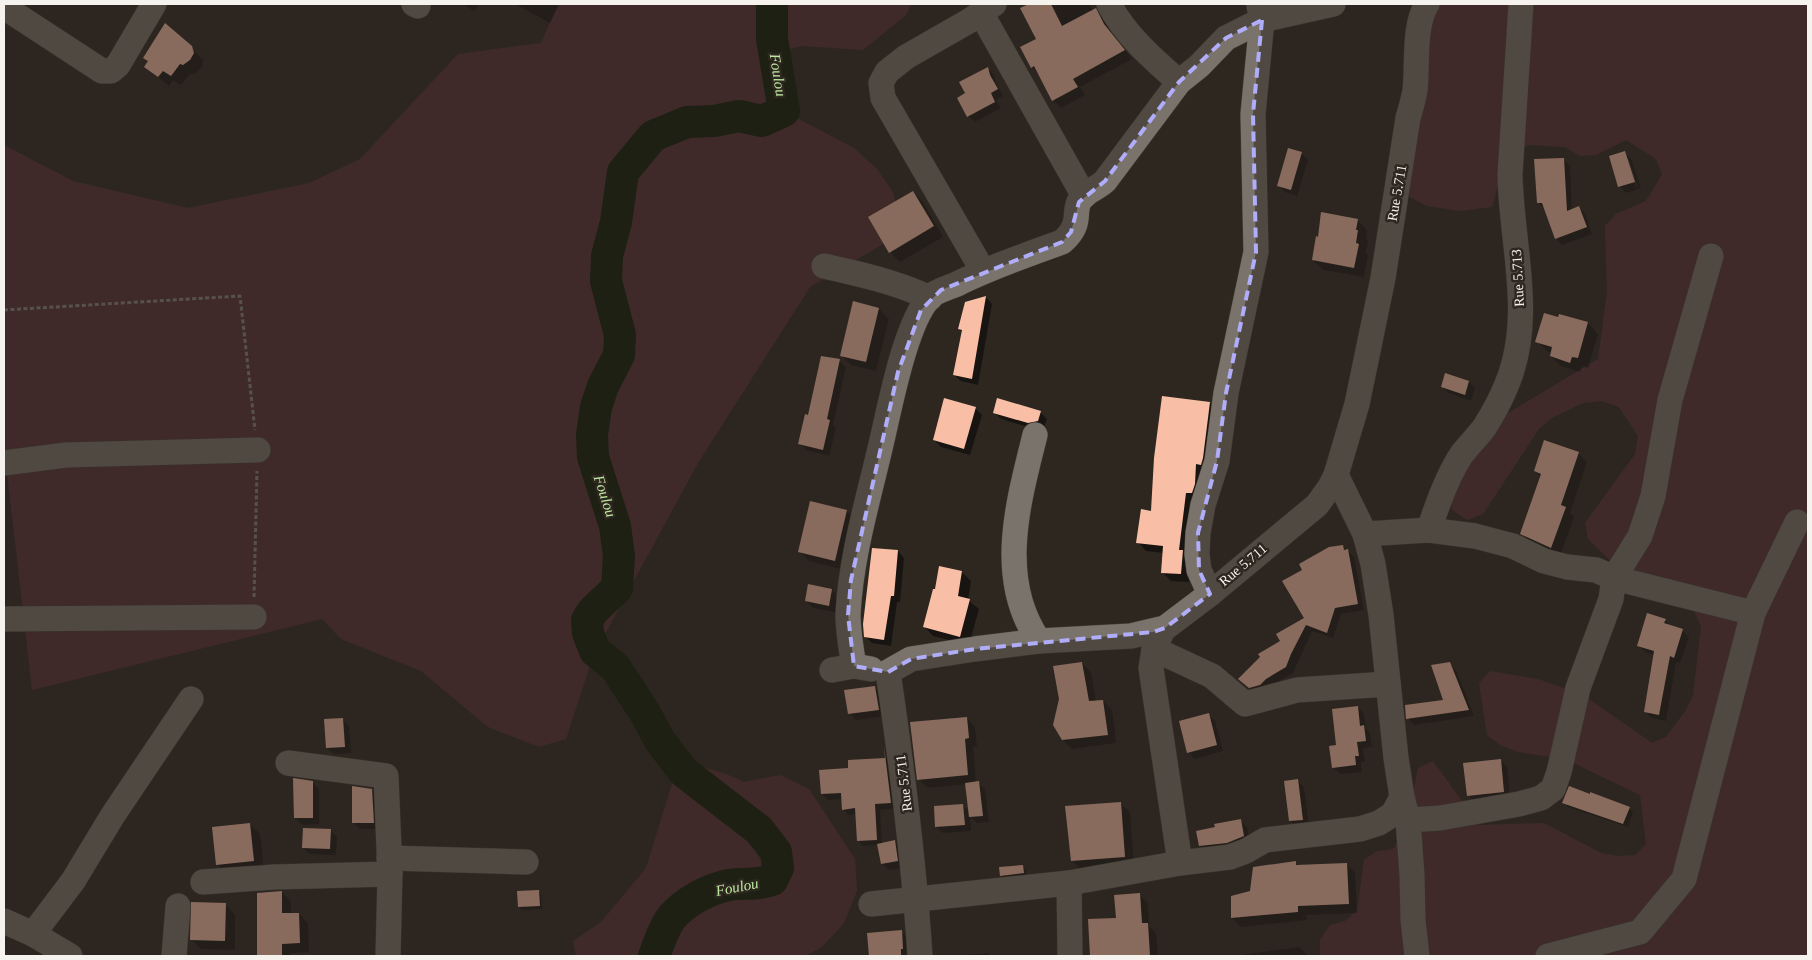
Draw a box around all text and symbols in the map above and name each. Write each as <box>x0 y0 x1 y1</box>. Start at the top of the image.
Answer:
water label: Foulou <box>767 51 789 98</box>
street label: Rue 5.711 <box>1385 164 1409 222</box>
street label: Rue 5.713 <box>1509 249 1527 307</box>
water label: Foulou <box>590 472 619 519</box>
street label: Rue 5.711 <box>1216 541 1270 589</box>
street label: Rue 5.711 <box>893 754 915 812</box>
water label: Foulou <box>713 875 760 899</box>

